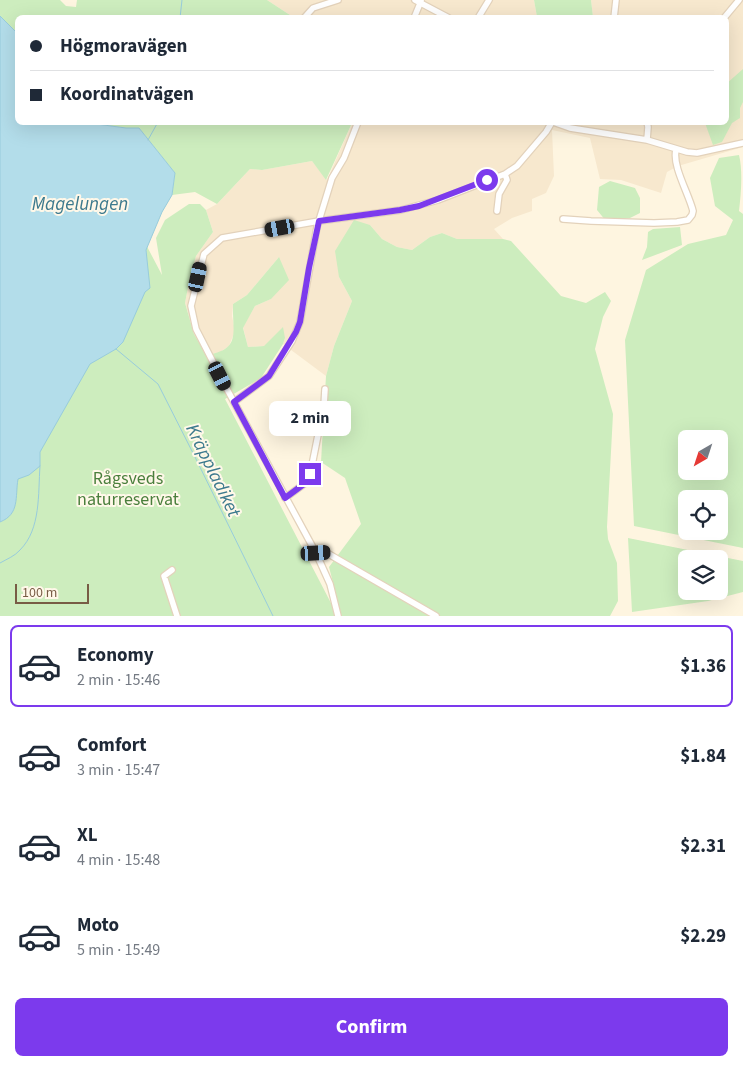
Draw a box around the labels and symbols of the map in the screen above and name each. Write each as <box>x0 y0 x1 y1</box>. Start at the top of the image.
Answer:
route start <box>476 169 498 191</box>
water label: Magelungen <box>32 191 128 218</box>
car <box>263 218 296 238</box>
car <box>187 261 208 293</box>
car <box>206 359 233 393</box>
callout: 2 min <box>269 402 351 436</box>
water label: Kräppladiket <box>178 420 247 523</box>
north arrow <box>678 430 728 480</box>
route end <box>299 463 321 485</box>
park label: Rågsveds naturreservat <box>77 466 179 512</box>
car <box>300 545 331 561</box>
scale bar <box>15 581 89 604</box>

